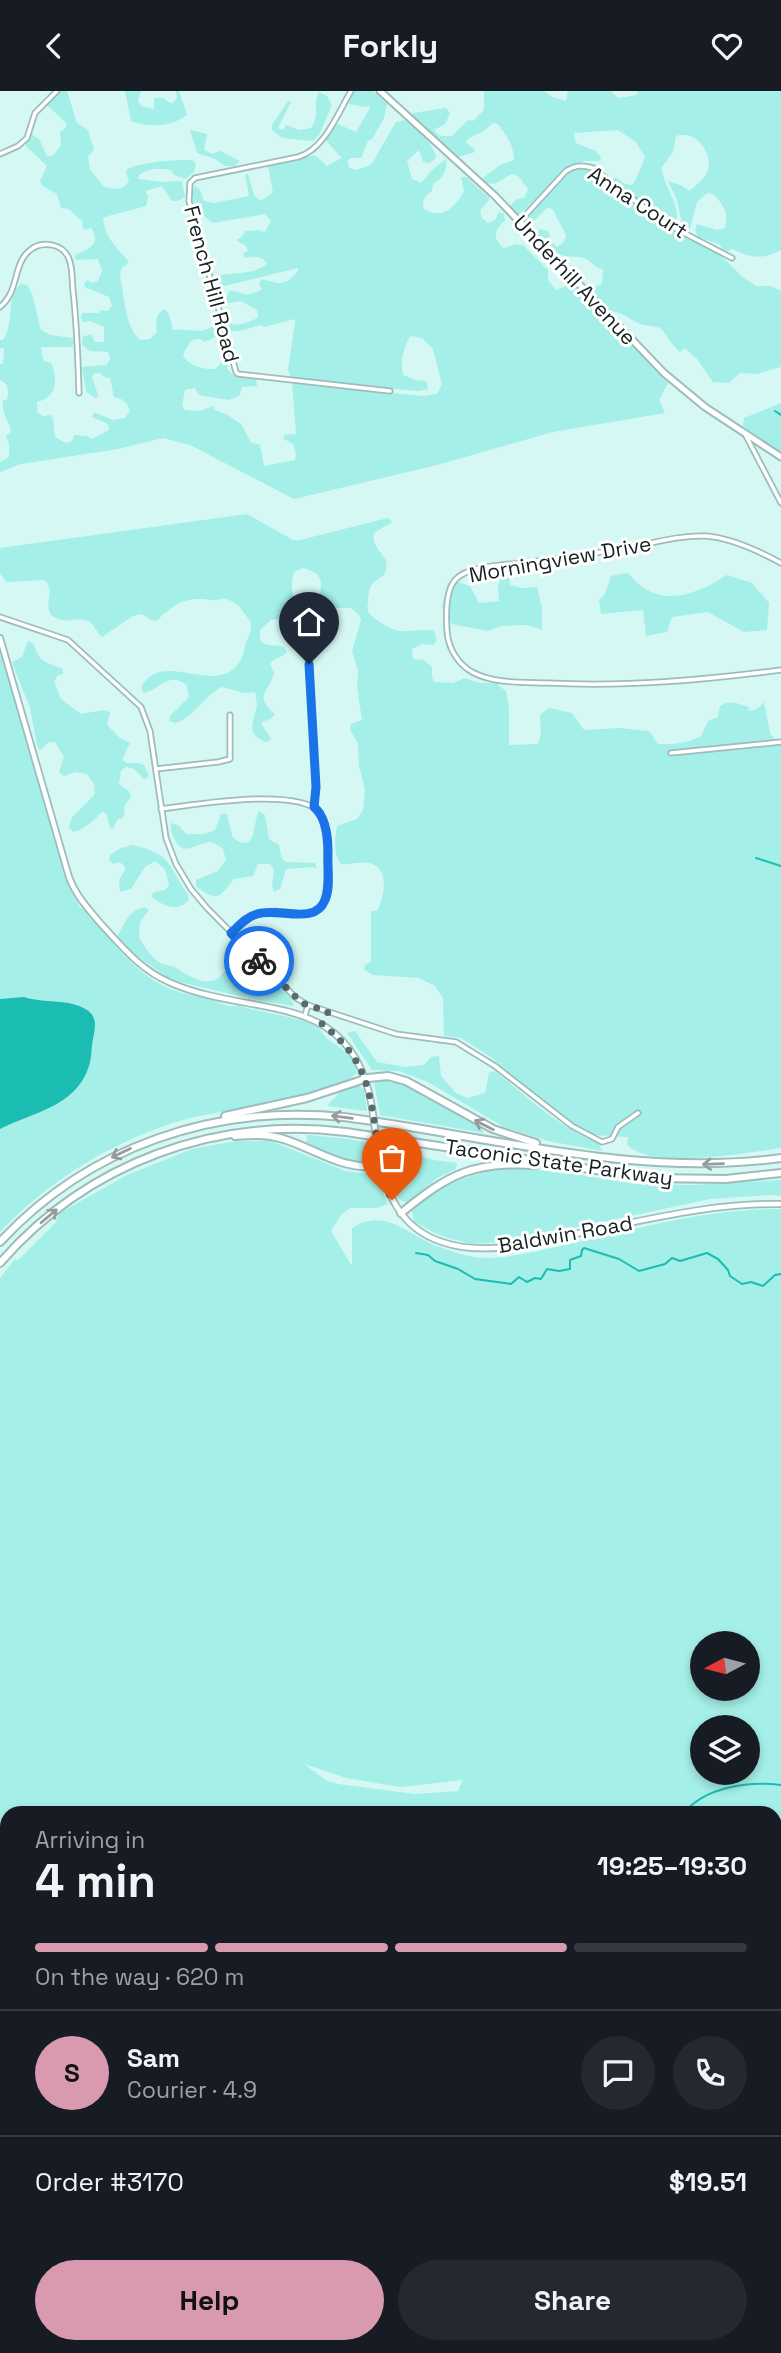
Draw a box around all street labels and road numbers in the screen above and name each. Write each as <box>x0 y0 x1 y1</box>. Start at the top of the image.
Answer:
street label: Anna Court <box>583 160 693 244</box>
street label: French Hill Road <box>178 203 246 365</box>
street label: Underhill Avenue <box>508 209 642 351</box>
street label: Morningview Drive <box>467 530 653 588</box>
street label: Taconic State Parkway <box>443 1133 675 1191</box>
street label: Baldwin Road <box>495 1209 635 1259</box>

